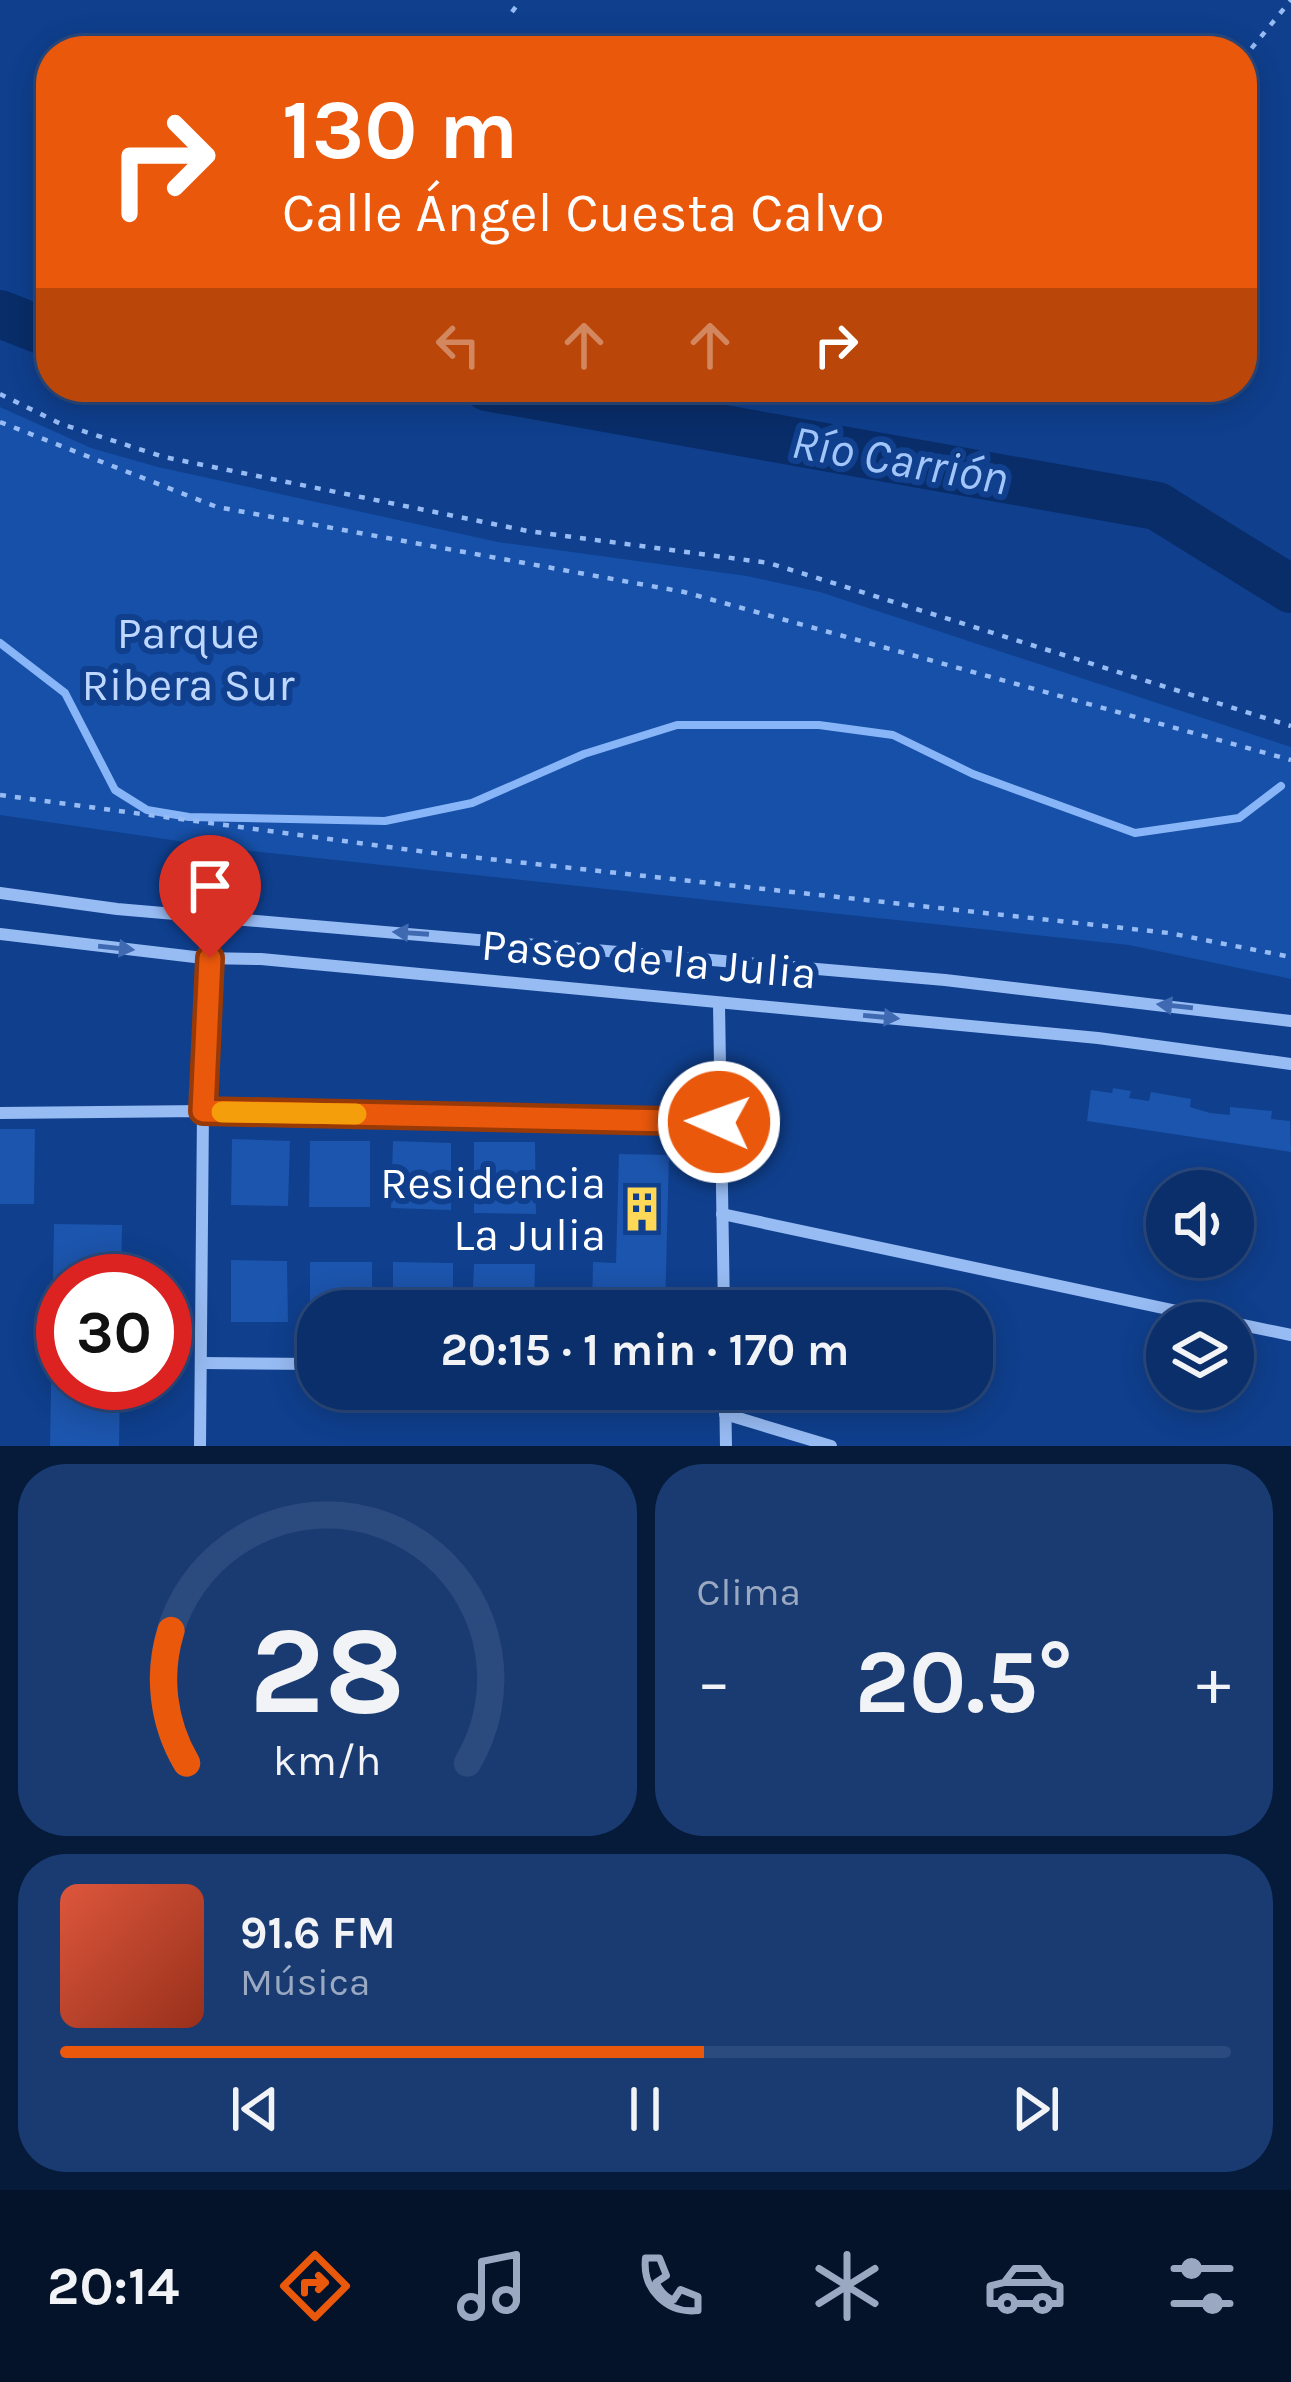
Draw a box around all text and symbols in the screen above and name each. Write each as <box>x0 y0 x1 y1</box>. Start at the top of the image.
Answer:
text: 130 m <box>282 81 518 179</box>
icon: right <box>84 84 240 240</box>
text: Calle Ángel Cuesta Calvo <box>282 181 885 245</box>
icon: left <box>425 312 491 378</box>
icon: ahead <box>551 312 617 378</box>
icon: ahead <box>677 312 743 378</box>
icon: right <box>803 312 869 378</box>
water label: Río Carrión <box>787 413 1013 507</box>
park label: Parque Ribera Sur <box>81 607 295 711</box>
pin <box>159 835 261 958</box>
icon: arrive <box>177 853 243 919</box>
street label: Paseo de la Julia <box>479 918 819 1000</box>
one-way arrow <box>391 924 429 943</box>
one-way arrow <box>98 939 135 958</box>
one-way arrow <box>1156 997 1193 1016</box>
one-way arrow <box>863 1008 900 1027</box>
position arrow <box>656 1059 782 1185</box>
place label: Residencia La Julia <box>380 1157 606 1261</box>
map controls <box>1146 1170 1254 1410</box>
button: sound <box>1146 1170 1254 1278</box>
building icon: Residencia La Julia <box>617 1184 667 1234</box>
speed limit sign: 30 <box>36 1254 192 1410</box>
button: layers <box>1146 1302 1254 1410</box>
text: 20:15 · 1 min · 170 m <box>441 1324 849 1376</box>
text: Clima <box>697 1569 801 1615</box>
text: 28 <box>249 1598 405 1743</box>
text: 20.5° <box>855 1629 1073 1735</box>
text: − <box>697 1643 731 1721</box>
text: + <box>1196 1643 1231 1721</box>
text: km/h <box>273 1736 382 1786</box>
text: 91.6 FM <box>240 1907 396 1959</box>
text: Música <box>240 1959 370 2005</box>
icon: previous <box>222 2076 288 2142</box>
icon: pause <box>612 2076 678 2142</box>
icon: next <box>1003 2076 1069 2142</box>
icon: directions <box>273 2244 357 2328</box>
icon: music <box>450 2244 534 2328</box>
icon: phone <box>628 2244 712 2328</box>
icon: climate <box>805 2244 889 2328</box>
icon: car <box>983 2244 1067 2328</box>
icon: filters <box>1160 2244 1244 2328</box>
text: 20:14 <box>47 2254 179 2318</box>

